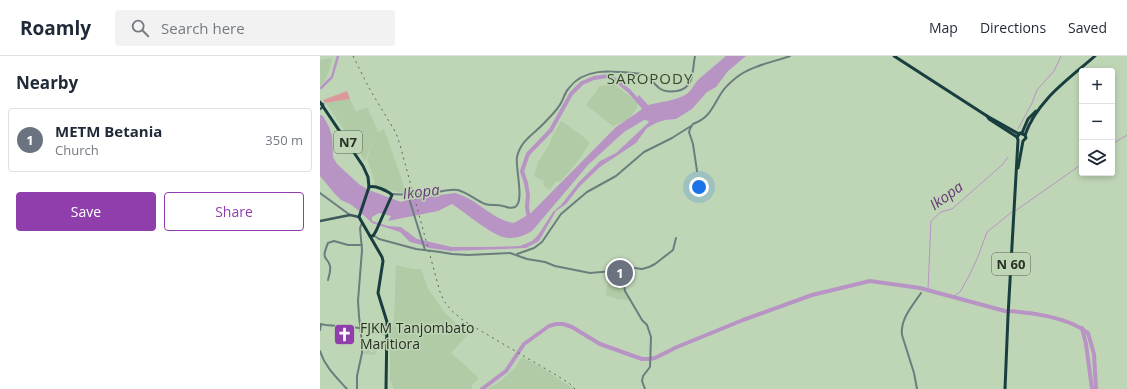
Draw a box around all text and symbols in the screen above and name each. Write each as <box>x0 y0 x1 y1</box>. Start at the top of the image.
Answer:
search box <box>115 10 395 46</box>
text: Roamly <box>20 15 91 41</box>
icon: search <box>129 17 151 39</box>
text: Search here <box>161 18 245 38</box>
text: Map <box>929 18 958 37</box>
text: Directions <box>980 18 1046 37</box>
text: Saved <box>1068 18 1107 37</box>
district label: SAROPODY <box>607 68 693 88</box>
map controls <box>1079 68 1115 176</box>
button: + <box>1079 68 1115 104</box>
text: Nearby <box>16 71 78 94</box>
button: − <box>1079 104 1115 140</box>
text: METM Betania <box>55 121 162 141</box>
text: 1 <box>26 131 34 149</box>
text: 350 m <box>265 131 303 149</box>
road number: N7 <box>334 131 362 153</box>
button: layers <box>1079 140 1115 176</box>
text: Church <box>55 141 99 159</box>
water label: Ikopa <box>925 176 967 214</box>
your location <box>689 177 709 197</box>
water label: Ikopa <box>401 179 441 203</box>
button: Save <box>16 192 156 231</box>
button: Share <box>164 192 304 231</box>
road number: N 60 <box>992 253 1030 275</box>
pin: 1 <box>607 258 633 288</box>
place label: FJKM Tanjombato Maritiora <box>360 318 475 353</box>
church icon: FJKM Tanjombato Maritiora <box>331 322 357 348</box>

